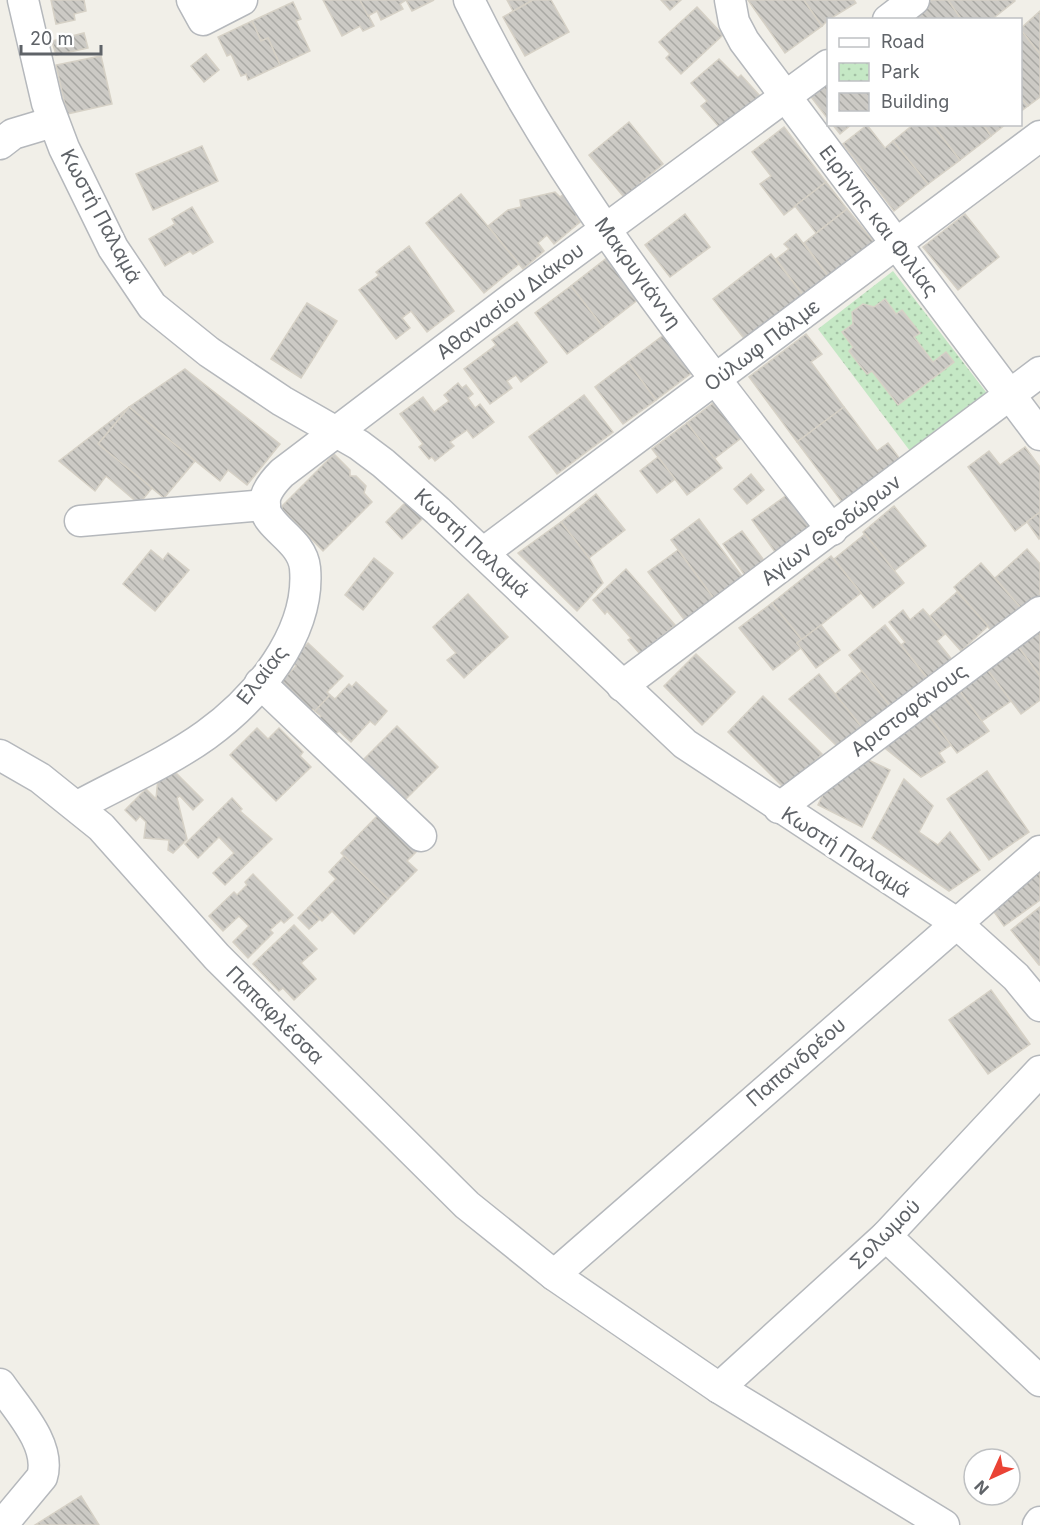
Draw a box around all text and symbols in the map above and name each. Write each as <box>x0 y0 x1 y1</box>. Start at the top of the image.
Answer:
scale bar <box>21 18 100 56</box>
legend <box>827 18 1022 126</box>
text: 20 m <box>30 28 73 49</box>
text: Road <box>881 31 924 52</box>
text: Park <box>881 61 920 82</box>
text: Building <box>881 91 949 112</box>
street label: Ειρήνης και Φιλίας <box>814 141 944 301</box>
street label: Κωστή Παλαμά <box>56 145 146 287</box>
street label: Μακρυγιάννη <box>590 213 686 333</box>
street label: Αθανασίου Διάκου <box>432 238 588 364</box>
street label: Ούλωφ Πάλμε <box>699 294 825 396</box>
street label: Αγίων Θεοδώρων <box>756 469 906 590</box>
street label: Κωστή Παλαμά <box>409 484 535 602</box>
street label: Ελαίας <box>232 641 292 709</box>
street label: Αριστοφάνους <box>846 658 972 762</box>
street label: Κωστή Παλαμά <box>777 801 915 903</box>
street label: Παπαφλέσσα <box>221 961 329 1069</box>
street label: Παπανδρέου <box>742 1012 850 1112</box>
street label: Σολωμού <box>845 1194 925 1274</box>
north arrow <box>962 1447 1022 1507</box>
text: N <box>970 1476 993 1499</box>

